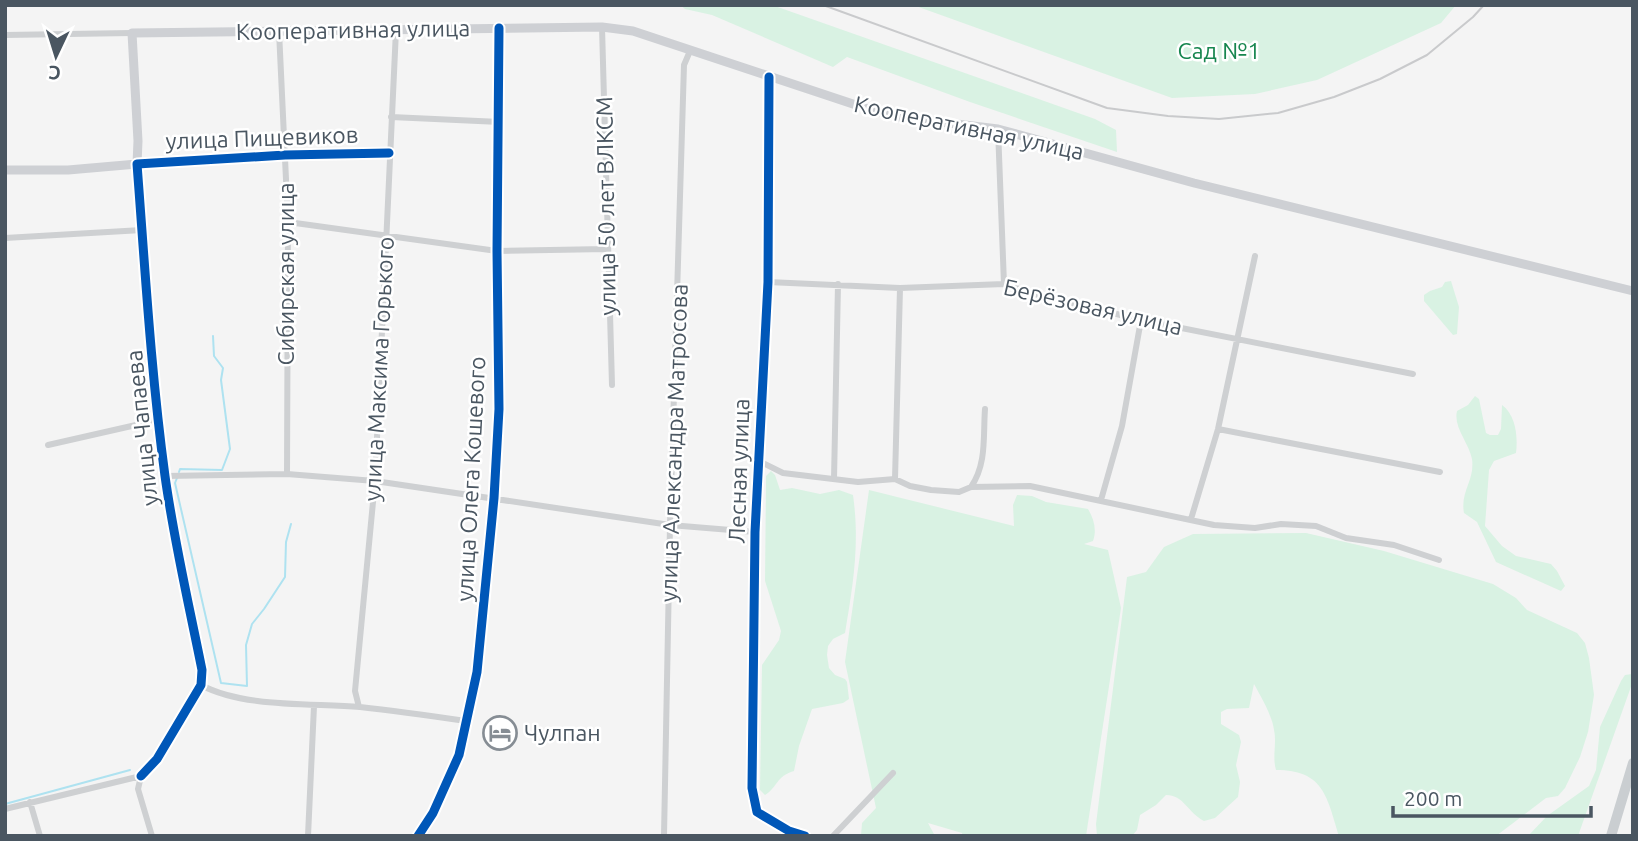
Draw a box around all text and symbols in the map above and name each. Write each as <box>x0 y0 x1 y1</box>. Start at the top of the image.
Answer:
street label: Кооперативная улица <box>236 15 470 44</box>
north arrow <box>21 21 91 91</box>
park label: Сад №1 <box>1178 38 1260 63</box>
text: С <box>48 62 62 84</box>
street label: Кооперативная улица <box>852 91 1086 164</box>
street label: улица 50 лет ВЛКСМ <box>591 96 620 316</box>
street label: улица Пищевиков <box>165 122 359 153</box>
street label: Сибирская улица <box>273 182 298 366</box>
street label: улица Максима Горького <box>359 236 398 502</box>
street label: Берёзовая улица <box>1001 274 1185 339</box>
street label: улица Александра Матросова <box>655 283 692 603</box>
street label: улица Чапаева <box>121 349 162 507</box>
street label: улица Олега Кошевого <box>452 356 489 602</box>
street label: Лесная улица <box>723 398 754 544</box>
hotel icon: Чулпан <box>481 714 519 752</box>
place label: Чулпан <box>524 720 601 745</box>
scale bar <box>1393 774 1591 818</box>
text: 200 m <box>1404 786 1462 810</box>

